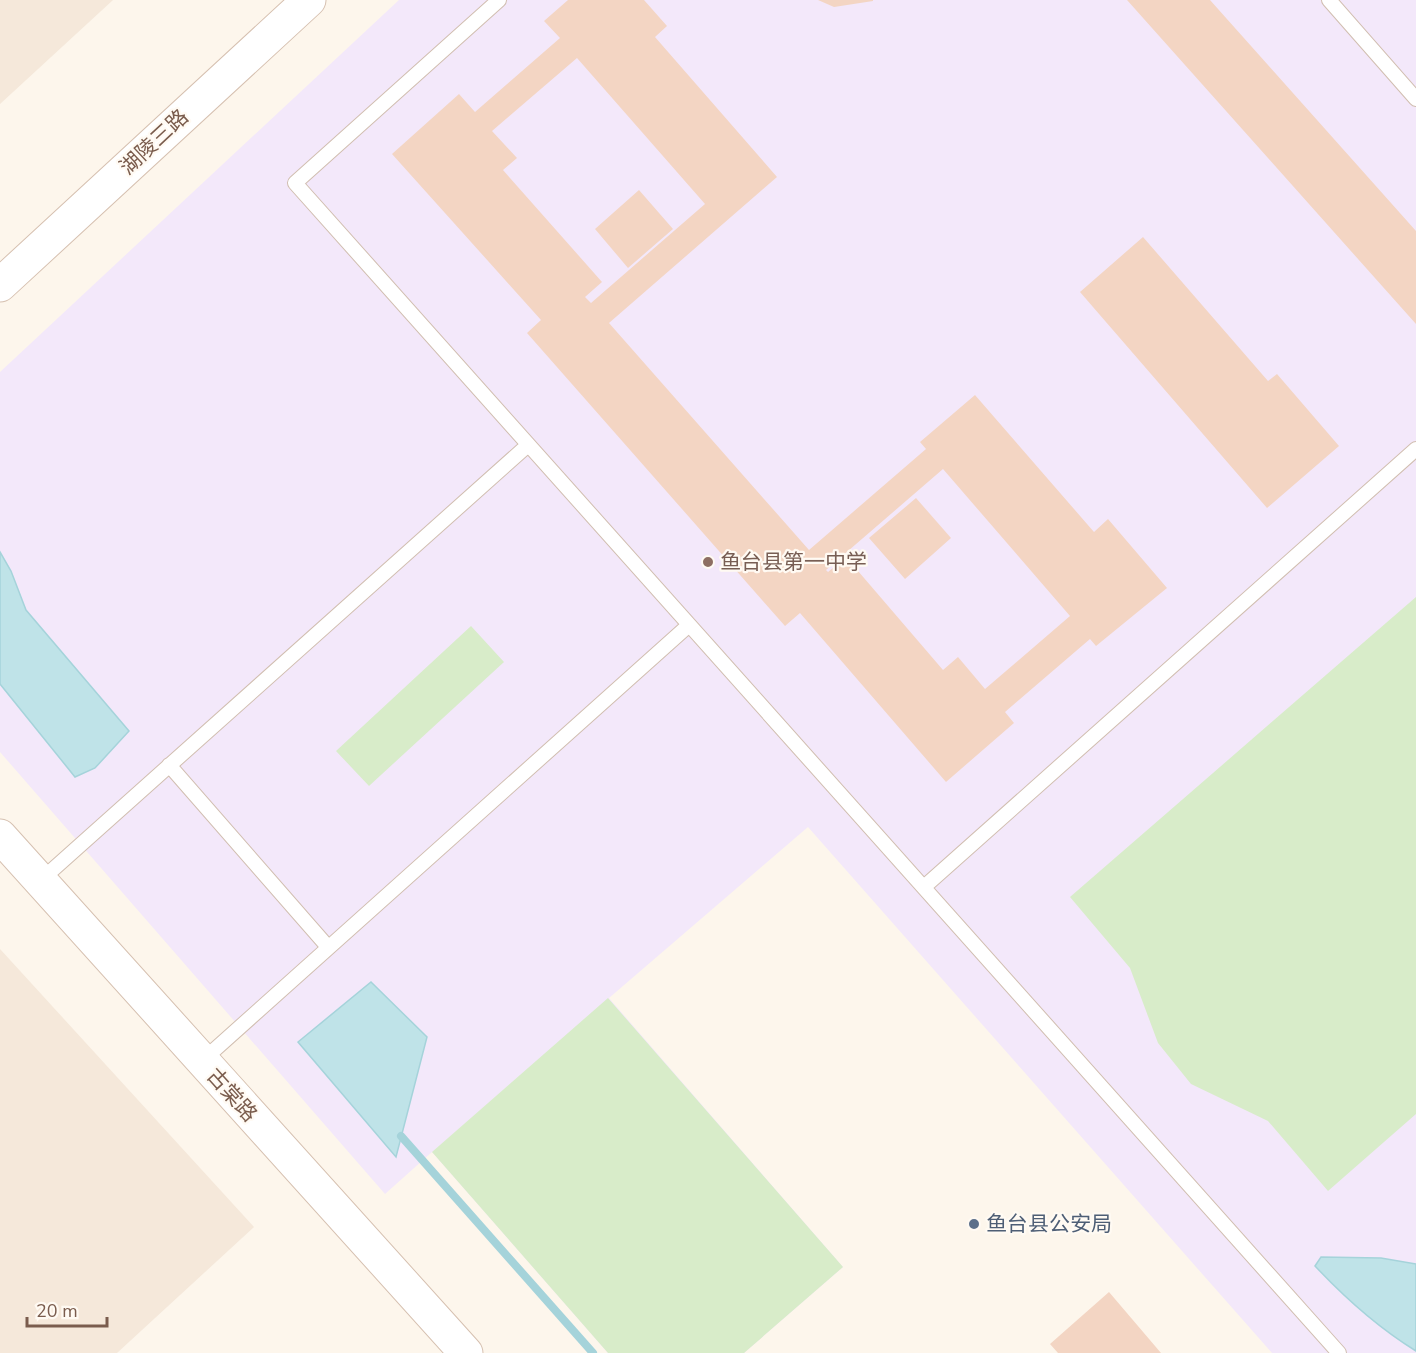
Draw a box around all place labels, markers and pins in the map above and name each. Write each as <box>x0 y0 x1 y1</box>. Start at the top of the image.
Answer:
place label: 鱼台县第一中学 <box>720 548 867 576</box>
marker: 鱼台县第一中学 <box>701 555 715 569</box>
place label: 鱼台县公安局 <box>986 1210 1112 1238</box>
marker: 鱼台县公安局 <box>967 1217 981 1231</box>

